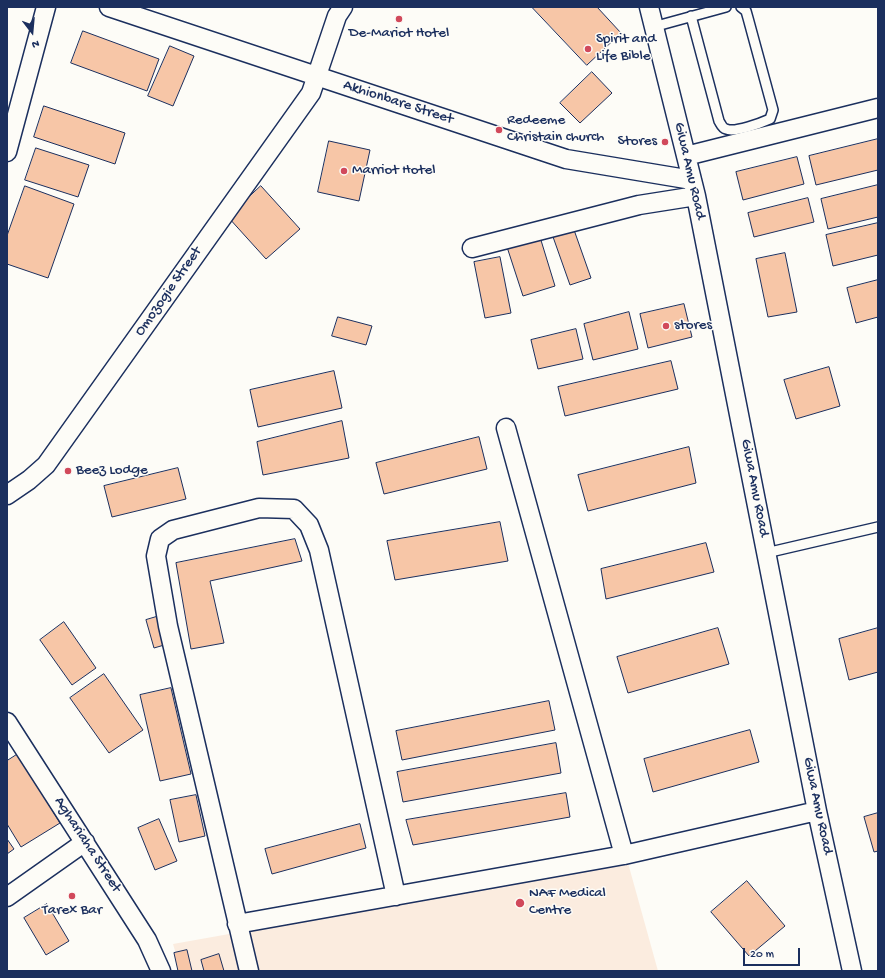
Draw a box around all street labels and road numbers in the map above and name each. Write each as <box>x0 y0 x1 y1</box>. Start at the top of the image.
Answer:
street label: Akhionbare Street <box>341 77 455 129</box>
street label: Giwa Amu Road <box>669 121 709 221</box>
street label: Omozogie Street <box>132 244 206 340</box>
street label: Giwa Amu Road <box>736 438 772 538</box>
street label: Giwa Amu Road <box>798 756 836 856</box>
street label: Aghariaha Street <box>49 794 125 896</box>

